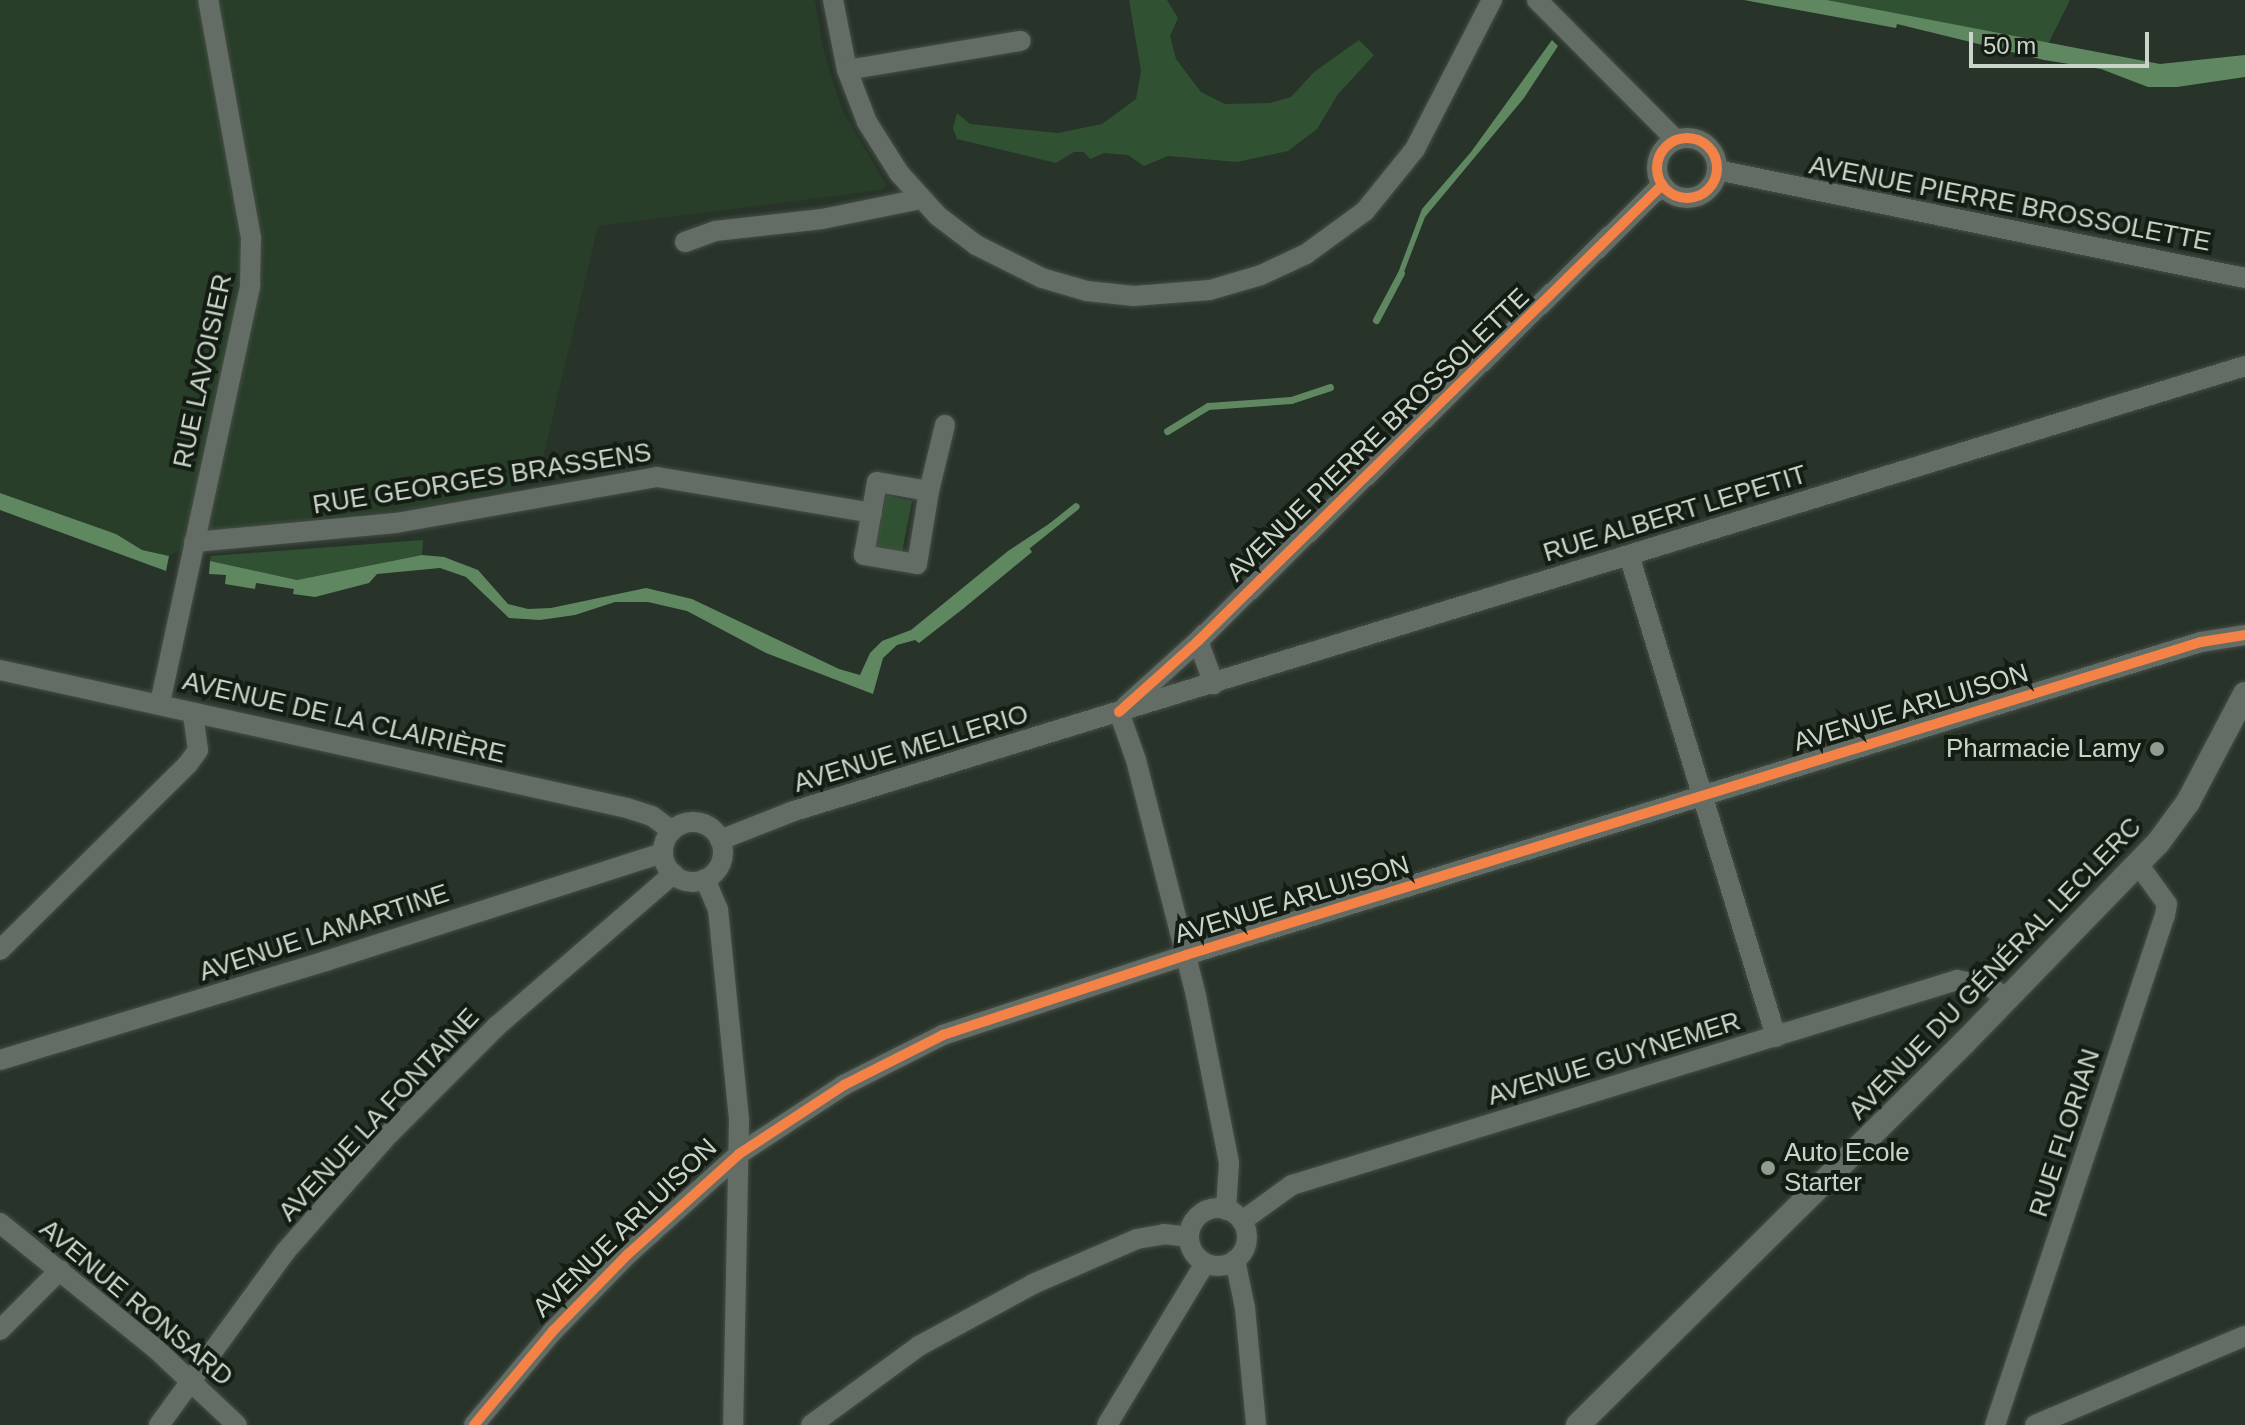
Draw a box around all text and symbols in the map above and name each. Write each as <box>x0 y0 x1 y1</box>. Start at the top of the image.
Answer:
scale bar <box>1973 16 2153 66</box>
text: 50 m <box>1983 32 2036 59</box>
street label: AVENUE PIERRE BROSSOLETTE <box>1807 150 2213 258</box>
street label: RUE LAVOISIER <box>167 271 239 471</box>
street label: AVENUE PIERRE BROSSOLETTE <box>1220 282 1536 588</box>
street label: RUE GEORGES BRASSENS <box>310 437 654 521</box>
street label: RUE ALBERT LEPETIT <box>1539 459 1811 569</box>
street label: AVENUE ARLUISON <box>1789 657 2033 759</box>
street label: AVENUE DE LA CLAIRIÈRE <box>179 665 509 771</box>
street label: AVENUE MELLERIO <box>790 698 1032 800</box>
place label: Pharmacie Lamy <box>1946 733 2141 765</box>
marker: Pharmacie Lamy <box>2148 740 2166 758</box>
street label: AVENUE DU GÉNÉRAL LECLERC <box>1842 811 2148 1127</box>
street label: AVENUE ARLUISON <box>1170 849 1414 951</box>
street label: AVENUE LAMARTINE <box>195 878 453 988</box>
street label: AVENUE LA FONTAINE <box>272 1002 486 1228</box>
street label: AVENUE GUYNEMER <box>1484 1006 1744 1112</box>
street label: RUE FLORIAN <box>2023 1045 2107 1221</box>
street label: AVENUE ARLUISON <box>526 1132 724 1324</box>
place label: Auto Ecole Starter <box>1784 1137 1910 1198</box>
marker: Auto Ecole Starter <box>1759 1159 1777 1177</box>
street label: AVENUE RONSARD <box>33 1213 239 1393</box>

